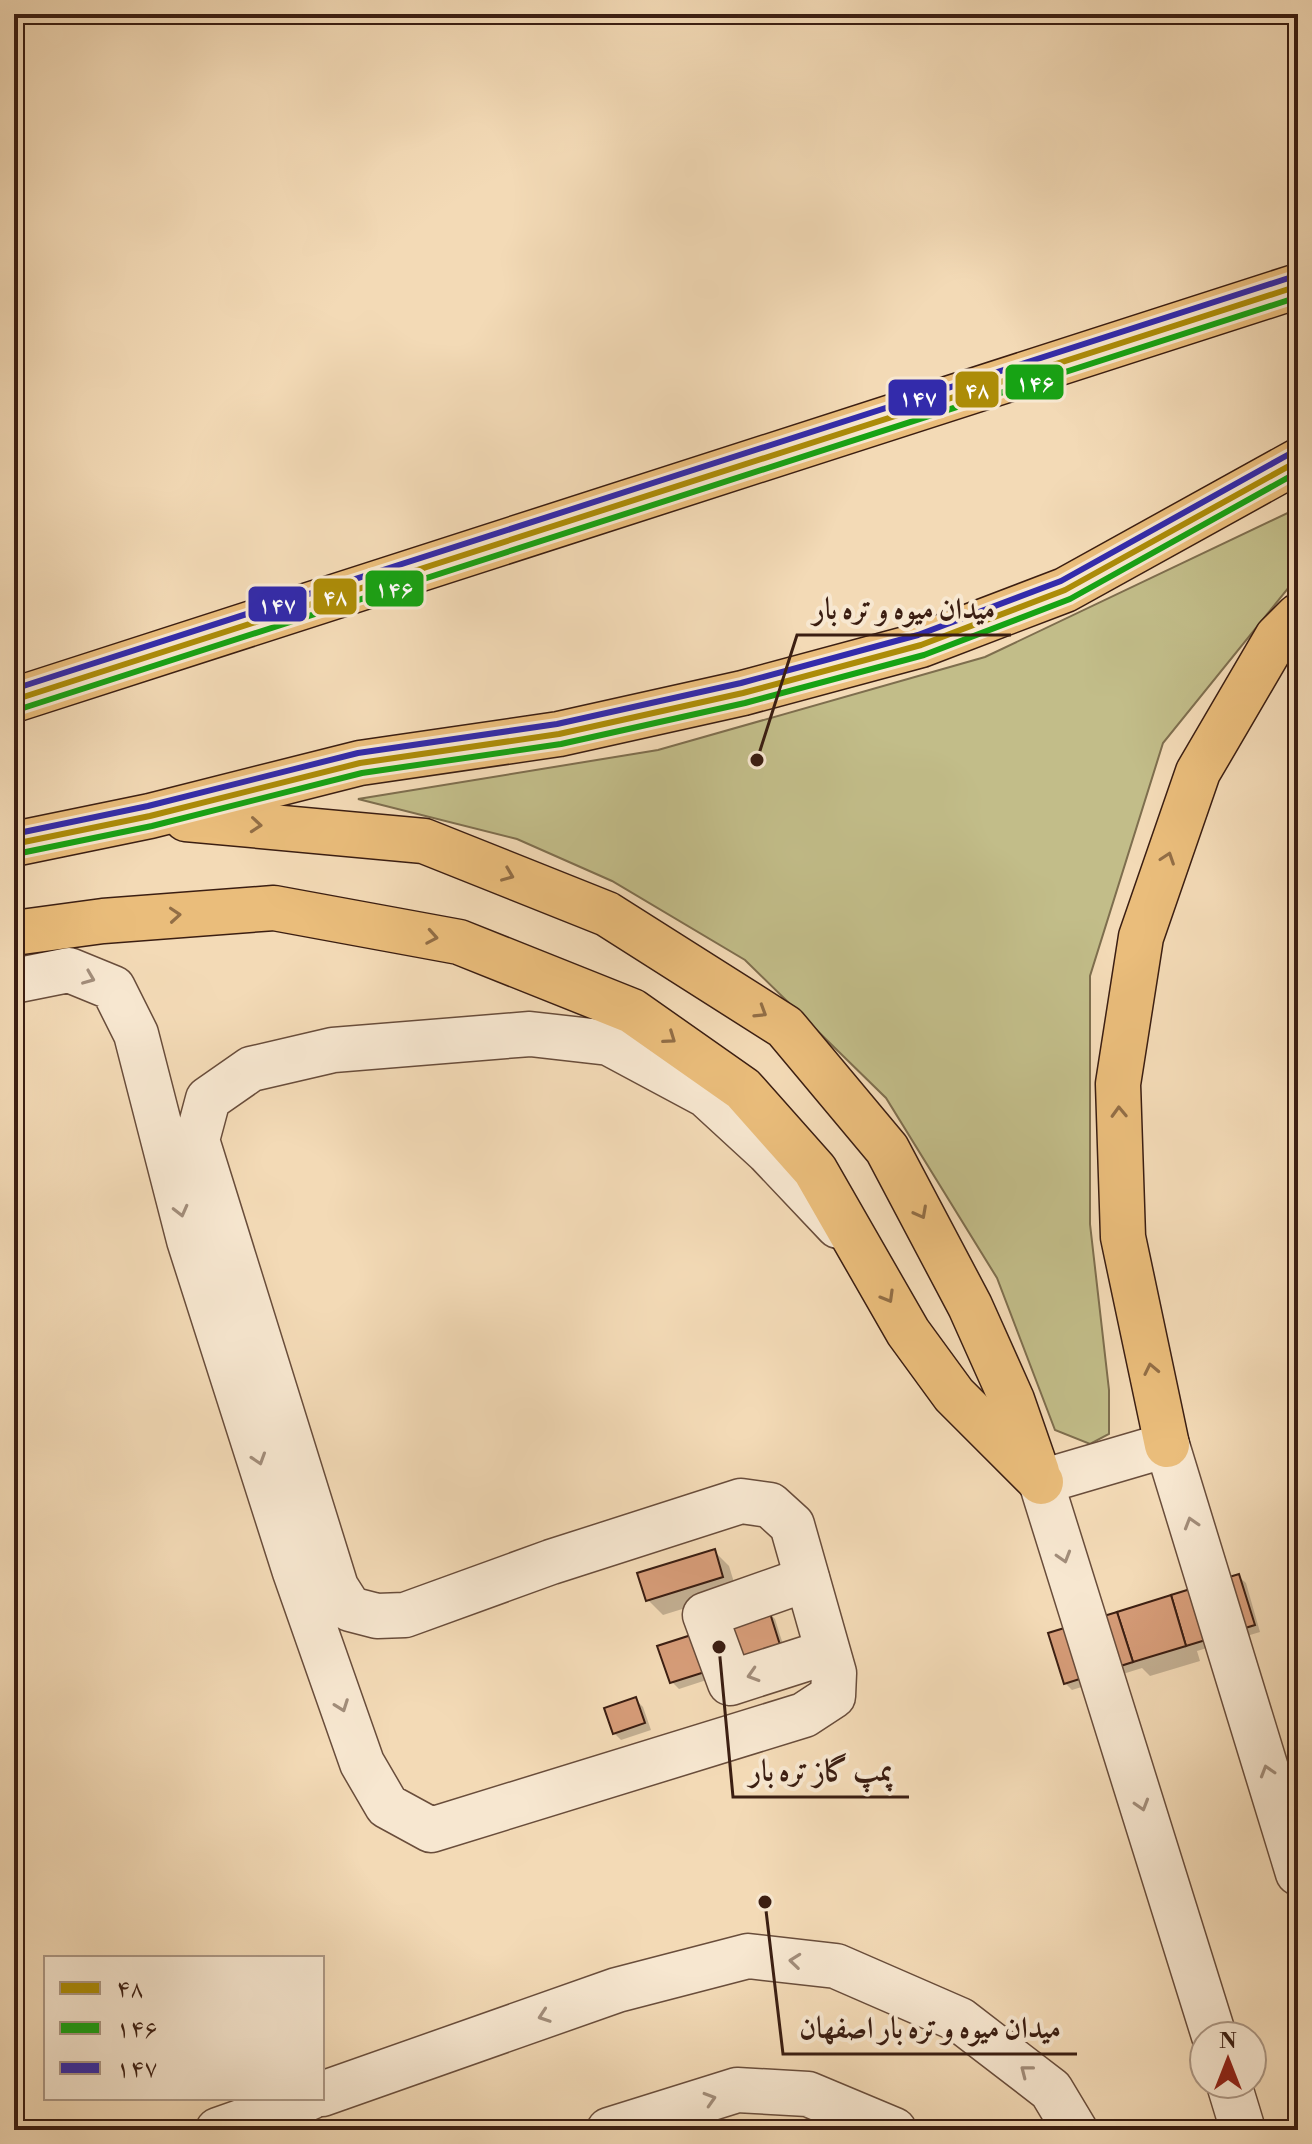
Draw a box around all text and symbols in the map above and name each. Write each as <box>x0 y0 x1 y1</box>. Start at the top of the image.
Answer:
line badge: ۱۴۶ <box>1004 363 1065 401</box>
line badge: ۴۸ <box>954 370 1000 409</box>
text: ۱۴۶ <box>1016 370 1054 397</box>
text: ۴۸ <box>964 377 990 404</box>
line badge: ۱۴۷ <box>887 378 948 417</box>
text: ۱۴۷ <box>899 385 937 412</box>
line badge: ۱۴۶ <box>364 569 425 608</box>
text: ۱۴۶ <box>375 576 413 603</box>
line badge: ۴۸ <box>312 577 358 616</box>
callout: میدان میوه و تره بار <box>797 581 1011 635</box>
text: ۴۸ <box>322 584 348 611</box>
line badge: ۱۴۷ <box>247 585 308 623</box>
text: میدان میوه و تره بار <box>810 591 995 629</box>
text: ۱۴۷ <box>258 592 296 619</box>
one-way arrow <box>249 817 262 834</box>
one-way arrow <box>1158 852 1175 866</box>
one-way arrow <box>500 865 514 882</box>
one-way arrow <box>169 907 182 924</box>
one-way arrow <box>425 928 439 945</box>
one-way arrow <box>81 968 95 985</box>
one-way arrow <box>752 1002 766 1017</box>
one-way arrow <box>661 1028 676 1043</box>
one-way arrow <box>1110 1105 1127 1118</box>
one-way arrow <box>172 1204 189 1218</box>
one-way arrow <box>911 1205 926 1219</box>
one-way arrow <box>878 1288 894 1303</box>
one-way arrow <box>1143 1363 1160 1376</box>
one-way arrow <box>249 1452 265 1466</box>
one-way arrow <box>1184 1516 1200 1530</box>
one-way arrow <box>1055 1549 1071 1563</box>
one-way arrow <box>747 1666 760 1682</box>
one-way arrow <box>332 1698 349 1712</box>
callout: پمپ گاز تره بار <box>733 1743 909 1797</box>
text: پمپ گاز تره بار <box>746 1752 894 1793</box>
one-way arrow <box>1260 1765 1276 1779</box>
one-way arrow <box>1132 1797 1148 1811</box>
one-way arrow <box>788 1953 801 1970</box>
legend <box>44 1956 324 2100</box>
text: ۴۸ <box>116 1974 144 2004</box>
callout: میدان میوه و تره بار اصفهان <box>783 2000 1077 2054</box>
one-way arrow <box>538 2006 552 2022</box>
text: میدان میوه و تره بار اصفهان <box>799 2010 1061 2048</box>
text: ۱۴۶ <box>116 2014 158 2044</box>
north arrow <box>1188 2020 1268 2100</box>
text: N <box>1219 2028 1237 2055</box>
text: ۱۴۷ <box>116 2054 158 2084</box>
one-way arrow <box>1021 2066 1035 2081</box>
one-way arrow <box>702 2092 716 2108</box>

